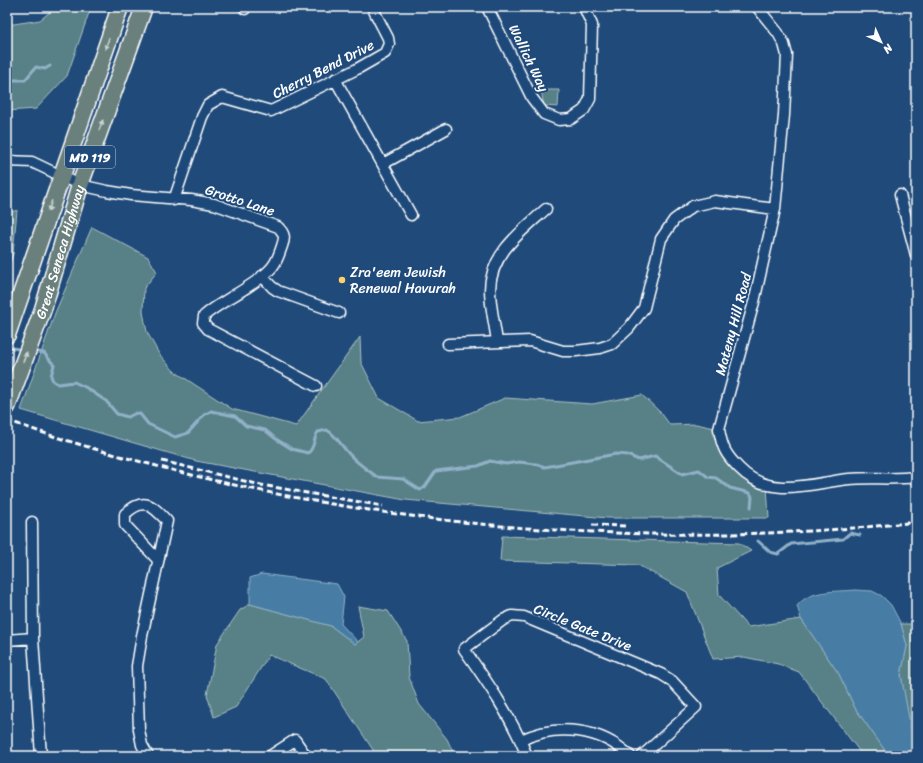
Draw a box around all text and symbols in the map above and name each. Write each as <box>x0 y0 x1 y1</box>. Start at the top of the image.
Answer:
street label: Wallich Way <box>501 20 556 97</box>
north arrow <box>861 22 901 62</box>
street label: Cherry Bend Drive <box>268 33 379 106</box>
one-way arrow <box>103 38 109 50</box>
text: N <box>878 39 898 58</box>
one-way arrow <box>99 119 105 131</box>
road number: MD 119 <box>65 146 115 168</box>
street label: Grotto Lane <box>202 177 278 224</box>
street label: Great Seneca Highway <box>28 181 93 323</box>
one-way arrow <box>47 201 53 213</box>
place label: Zra'eem Jewish Renewal Havurah <box>350 260 456 301</box>
street label: Mateny Hill Road <box>708 268 760 378</box>
marker: Zra'eem Jewish Renewal Havurah <box>337 275 347 285</box>
one-way arrow <box>23 350 29 362</box>
street label: Circle Gate Drive <box>530 596 636 659</box>

